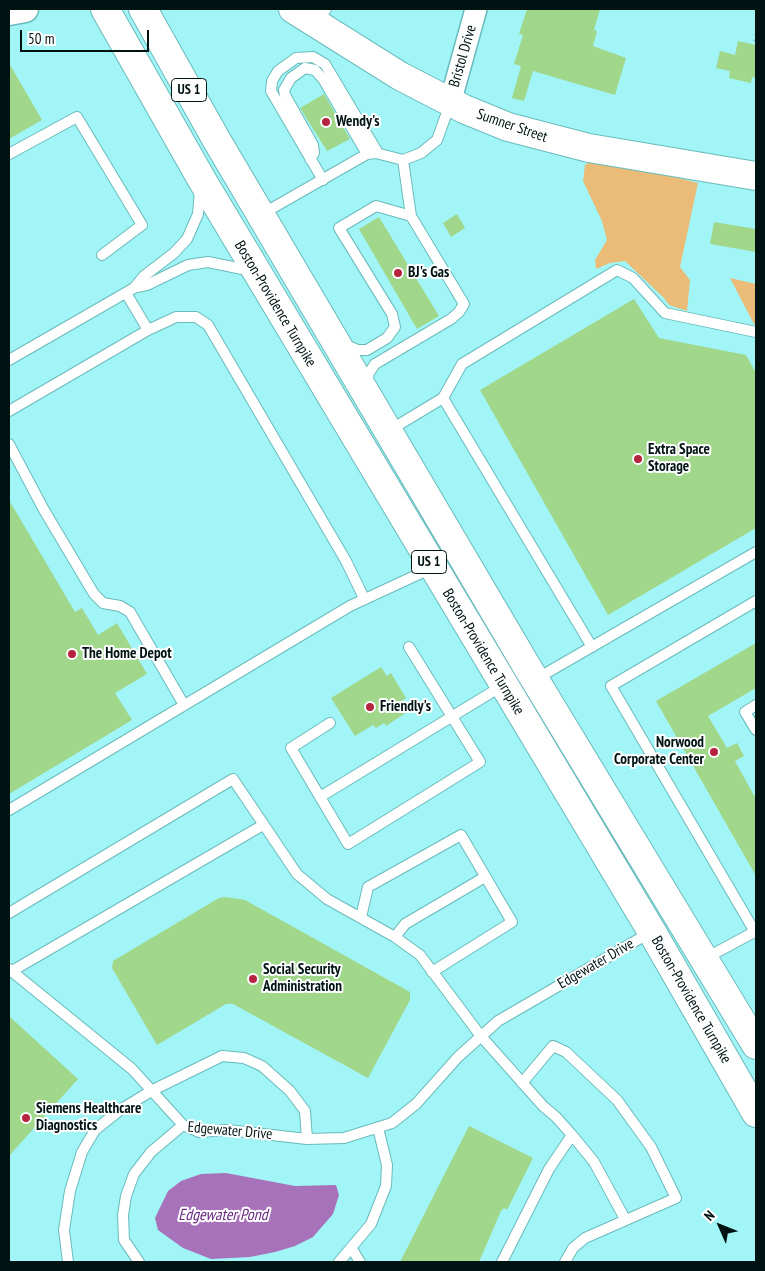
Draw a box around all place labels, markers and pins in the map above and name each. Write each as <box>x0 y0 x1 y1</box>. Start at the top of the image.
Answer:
place label: Wendy's <box>336 113 379 131</box>
marker: Wendy's <box>320 116 332 128</box>
place label: BJ's Gas <box>408 264 449 282</box>
marker: BJ's Gas <box>392 267 404 279</box>
place label: Extra Space Storage <box>648 441 710 476</box>
marker: Extra Space Storage <box>632 453 644 465</box>
place label: The Home Depot <box>82 645 172 663</box>
marker: The Home Depot <box>66 648 78 660</box>
place label: Friendly's <box>380 698 431 716</box>
marker: Friendly's <box>364 701 376 713</box>
place label: Norwood Corporate Center <box>614 734 704 769</box>
marker: Norwood Corporate Center <box>708 746 720 758</box>
place label: Social Security Administration <box>263 961 342 996</box>
marker: Social Security Administration <box>247 973 259 985</box>
place label: Siemens Healthcare Diagnostics <box>36 1100 141 1135</box>
marker: Siemens Healthcare Diagnostics <box>20 1112 32 1124</box>

